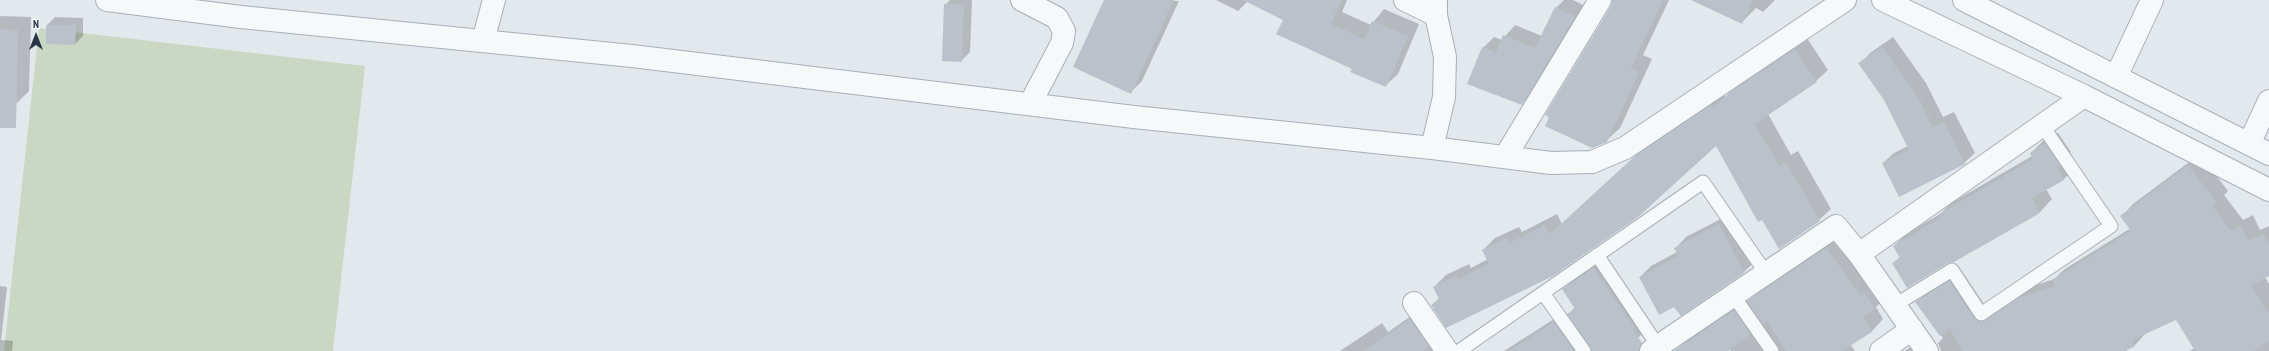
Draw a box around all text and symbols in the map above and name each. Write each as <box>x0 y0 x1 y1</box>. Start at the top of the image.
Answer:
north arrow <box>16 16 56 56</box>
text: N <box>33 17 39 31</box>

